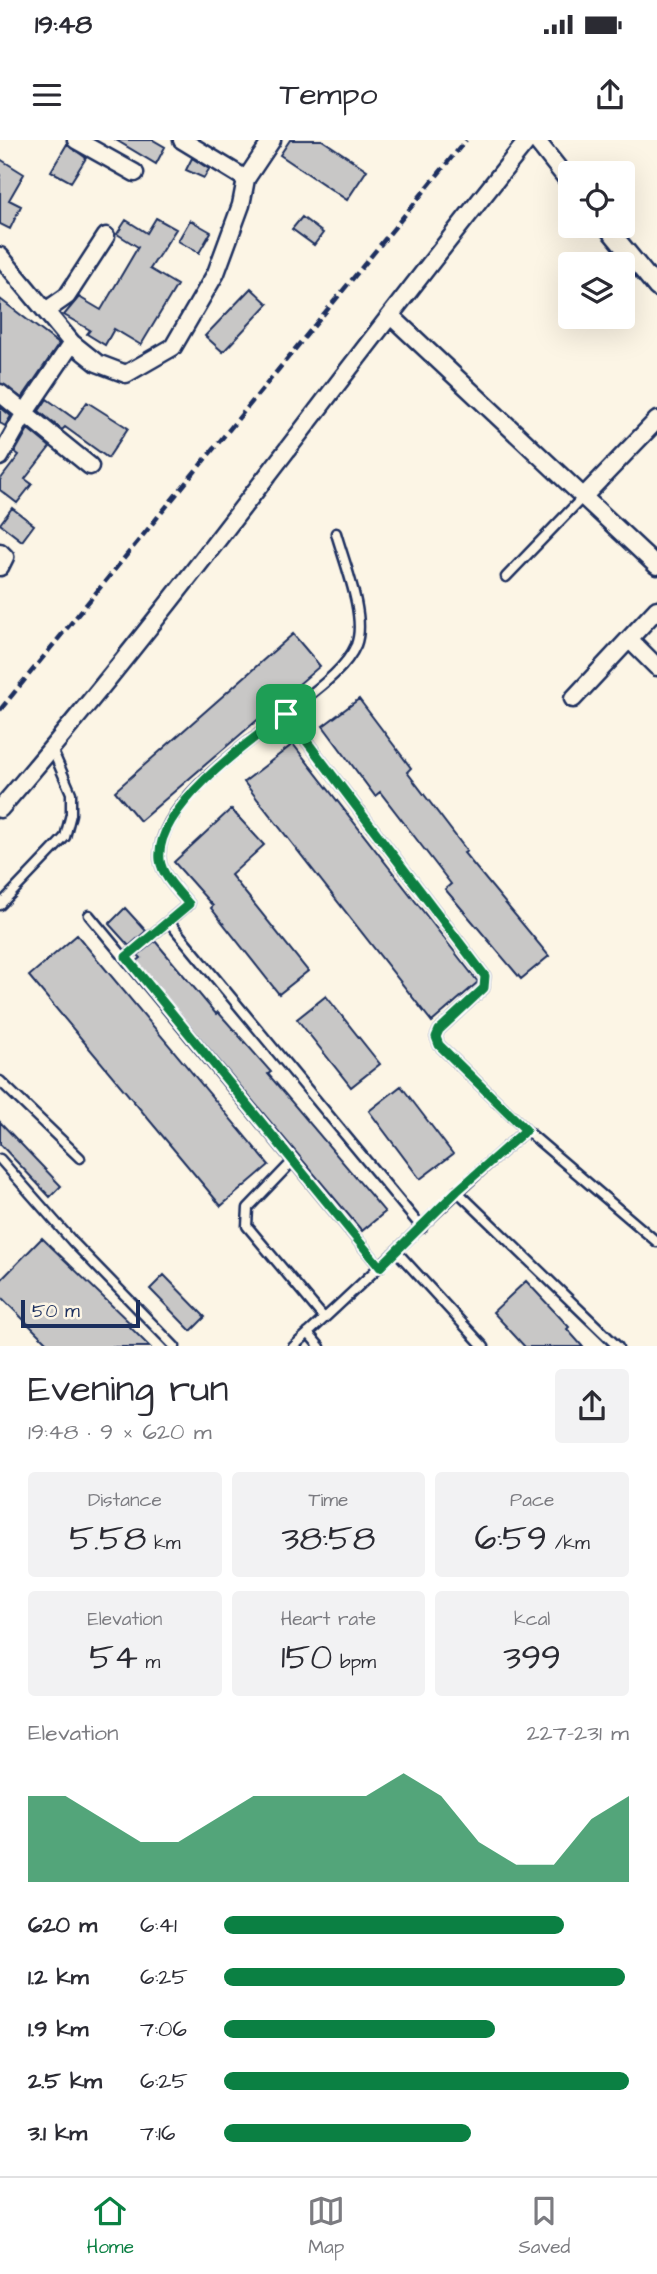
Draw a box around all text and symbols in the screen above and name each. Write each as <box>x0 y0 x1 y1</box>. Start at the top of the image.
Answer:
text: 19:48 <box>35 7 92 43</box>
text: Tempo <box>280 72 377 117</box>
icon: menu <box>28 76 66 114</box>
icon: share <box>591 76 629 114</box>
map controls <box>558 161 635 329</box>
button: locate <box>558 161 635 238</box>
button: layers <box>558 252 635 329</box>
pin <box>256 684 316 744</box>
icon: arrive <box>267 695 305 733</box>
scale bar <box>21 1297 140 1329</box>
text: 50 m <box>32 1298 80 1325</box>
text: Evening run <box>28 1364 229 1416</box>
button: share <box>555 1369 629 1443</box>
text: 19:48 · 9 × 620 m <box>28 1416 212 1448</box>
text: Distance <box>88 1487 162 1514</box>
text: Time <box>309 1487 348 1514</box>
text: Pace <box>510 1487 554 1514</box>
text: 5.58 <box>69 1514 146 1563</box>
text: 38:58 <box>282 1514 375 1563</box>
text: 6:59 <box>475 1514 547 1563</box>
text: km <box>146 1530 180 1557</box>
text: /km <box>547 1530 590 1557</box>
text: Elevation <box>87 1606 162 1633</box>
text: Heart rate <box>281 1606 376 1633</box>
text: kcal <box>514 1606 550 1633</box>
text: 54 <box>89 1633 138 1682</box>
text: 150 <box>281 1633 332 1682</box>
text: 399 <box>503 1633 561 1682</box>
text: m <box>138 1649 160 1676</box>
text: bpm <box>332 1649 376 1676</box>
text: Elevation <box>28 1717 119 1749</box>
text: 227–231 m <box>526 1717 629 1749</box>
text: 620 m <box>28 1909 97 1941</box>
text: 6:41 <box>140 1909 177 1941</box>
text: 1.2 km <box>28 1961 89 1993</box>
text: 6:25 <box>140 1961 188 1993</box>
text: 1.9 km <box>28 2013 89 2045</box>
text: 7:06 <box>140 2013 187 2045</box>
text: 2.5 km <box>28 2065 102 2097</box>
text: 6:25 <box>140 2065 188 2097</box>
text: 3.1 km <box>28 2117 87 2149</box>
text: 7:16 <box>140 2117 175 2149</box>
tab: Home <box>87 2192 134 2261</box>
tab: Map <box>307 2192 345 2261</box>
tab: Saved <box>519 2192 570 2261</box>

